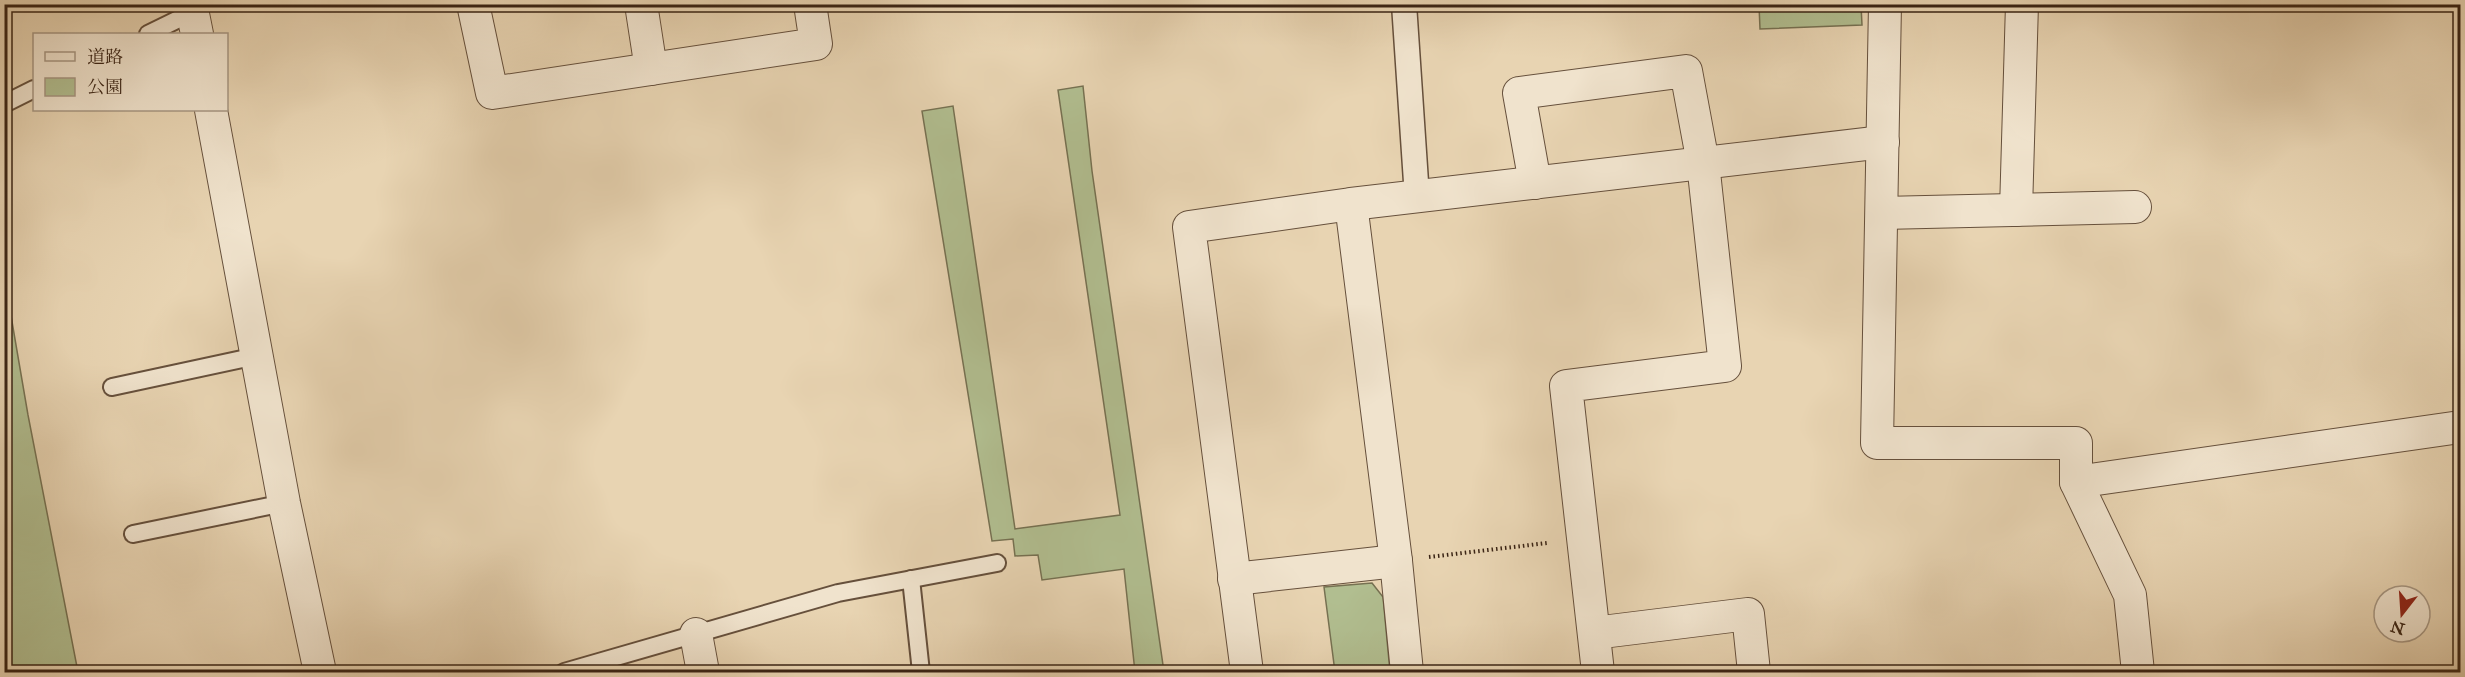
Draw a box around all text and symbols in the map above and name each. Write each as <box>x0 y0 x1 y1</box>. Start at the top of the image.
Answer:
legend <box>33 33 228 111</box>
text: 道路 <box>87 46 123 68</box>
text: 公園 <box>87 76 123 98</box>
north arrow <box>2372 584 2432 644</box>
text: N <box>2388 617 2407 639</box>

